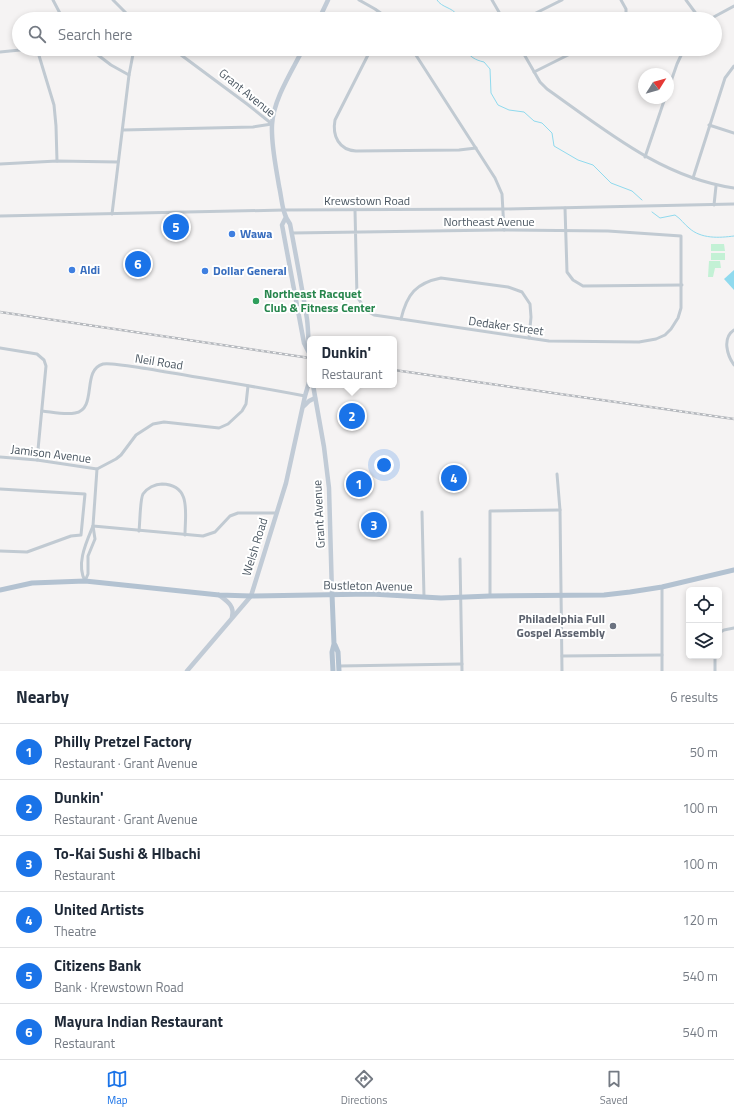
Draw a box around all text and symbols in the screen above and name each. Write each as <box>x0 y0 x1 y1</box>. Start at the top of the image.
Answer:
search box <box>12 12 722 56</box>
icon: search <box>26 23 48 45</box>
text: Search here <box>58 23 132 46</box>
street label: Grant Avenue <box>215 64 280 122</box>
north arrow <box>638 68 674 104</box>
street label: Krewstown Road <box>324 191 410 210</box>
pin: 5 <box>163 212 189 242</box>
street label: Northeast Avenue <box>443 212 535 231</box>
place label: Wawa <box>240 224 272 243</box>
marker: Wawa <box>227 229 237 239</box>
pin: 6 <box>125 249 151 279</box>
place label: Aldi <box>80 260 100 279</box>
place label: Dollar General <box>213 261 287 280</box>
marker: Aldi <box>67 265 77 275</box>
marker: Dollar General <box>200 266 210 276</box>
place label: Northeast Racquet Club & Fitness Center <box>264 284 376 317</box>
marker: Northeast Racquet Club & Fitness Center <box>251 296 261 306</box>
street label: Dedaker Street <box>467 311 546 340</box>
popup <box>307 336 397 388</box>
text: Dunkin' <box>322 341 371 364</box>
street label: Neil Road <box>134 348 184 375</box>
text: Restaurant <box>322 364 383 384</box>
pin: 2 <box>339 401 365 431</box>
street label: Jamison Avenue <box>10 439 92 468</box>
your location <box>374 455 394 475</box>
pin: 4 <box>441 463 467 493</box>
pin: 1 <box>346 469 372 499</box>
street label: Grant Avenue <box>307 479 330 549</box>
pin: 3 <box>361 510 387 540</box>
street label: Welsh Road <box>237 515 272 578</box>
street label: Bustleton Avenue <box>323 575 413 596</box>
map controls <box>686 587 722 659</box>
button: locate <box>686 587 722 623</box>
place label: Philadelphia Full Gospel Assembly <box>517 609 605 642</box>
marker: Philadelphia Full Gospel Assembly <box>608 621 618 631</box>
button: layers <box>686 623 722 659</box>
text: Nearby <box>16 684 69 710</box>
text: 6 results <box>670 687 718 707</box>
text: Philly Pretzel Factory <box>54 730 192 753</box>
text: 1 <box>25 742 33 762</box>
text: 50 m <box>690 742 718 762</box>
text: Restaurant · Grant Avenue <box>54 753 198 773</box>
text: Dunkin' <box>54 786 104 809</box>
text: 2 <box>25 798 33 818</box>
text: 100 m <box>682 798 718 818</box>
text: Restaurant · Grant Avenue <box>54 809 198 829</box>
text: To-Kai Sushi & HIbachi <box>54 842 201 865</box>
text: 3 <box>25 854 33 874</box>
text: 100 m <box>682 854 718 874</box>
text: Restaurant <box>54 865 115 885</box>
text: United Artists <box>54 898 144 921</box>
text: 4 <box>25 910 33 930</box>
text: 120 m <box>682 910 718 930</box>
text: Theatre <box>54 921 96 941</box>
text: Citizens Bank <box>54 954 141 977</box>
text: 5 <box>25 966 33 986</box>
text: 540 m <box>682 966 718 986</box>
text: Bank · Krewstown Road <box>54 977 184 997</box>
text: Mayura Indian Restaurant <box>54 1010 223 1033</box>
text: 6 <box>25 1022 33 1042</box>
text: 540 m <box>682 1022 718 1042</box>
text: Restaurant <box>54 1033 115 1053</box>
tab: Map <box>106 1068 128 1108</box>
tab: Directions <box>341 1068 387 1108</box>
tab: Saved <box>600 1068 628 1108</box>

